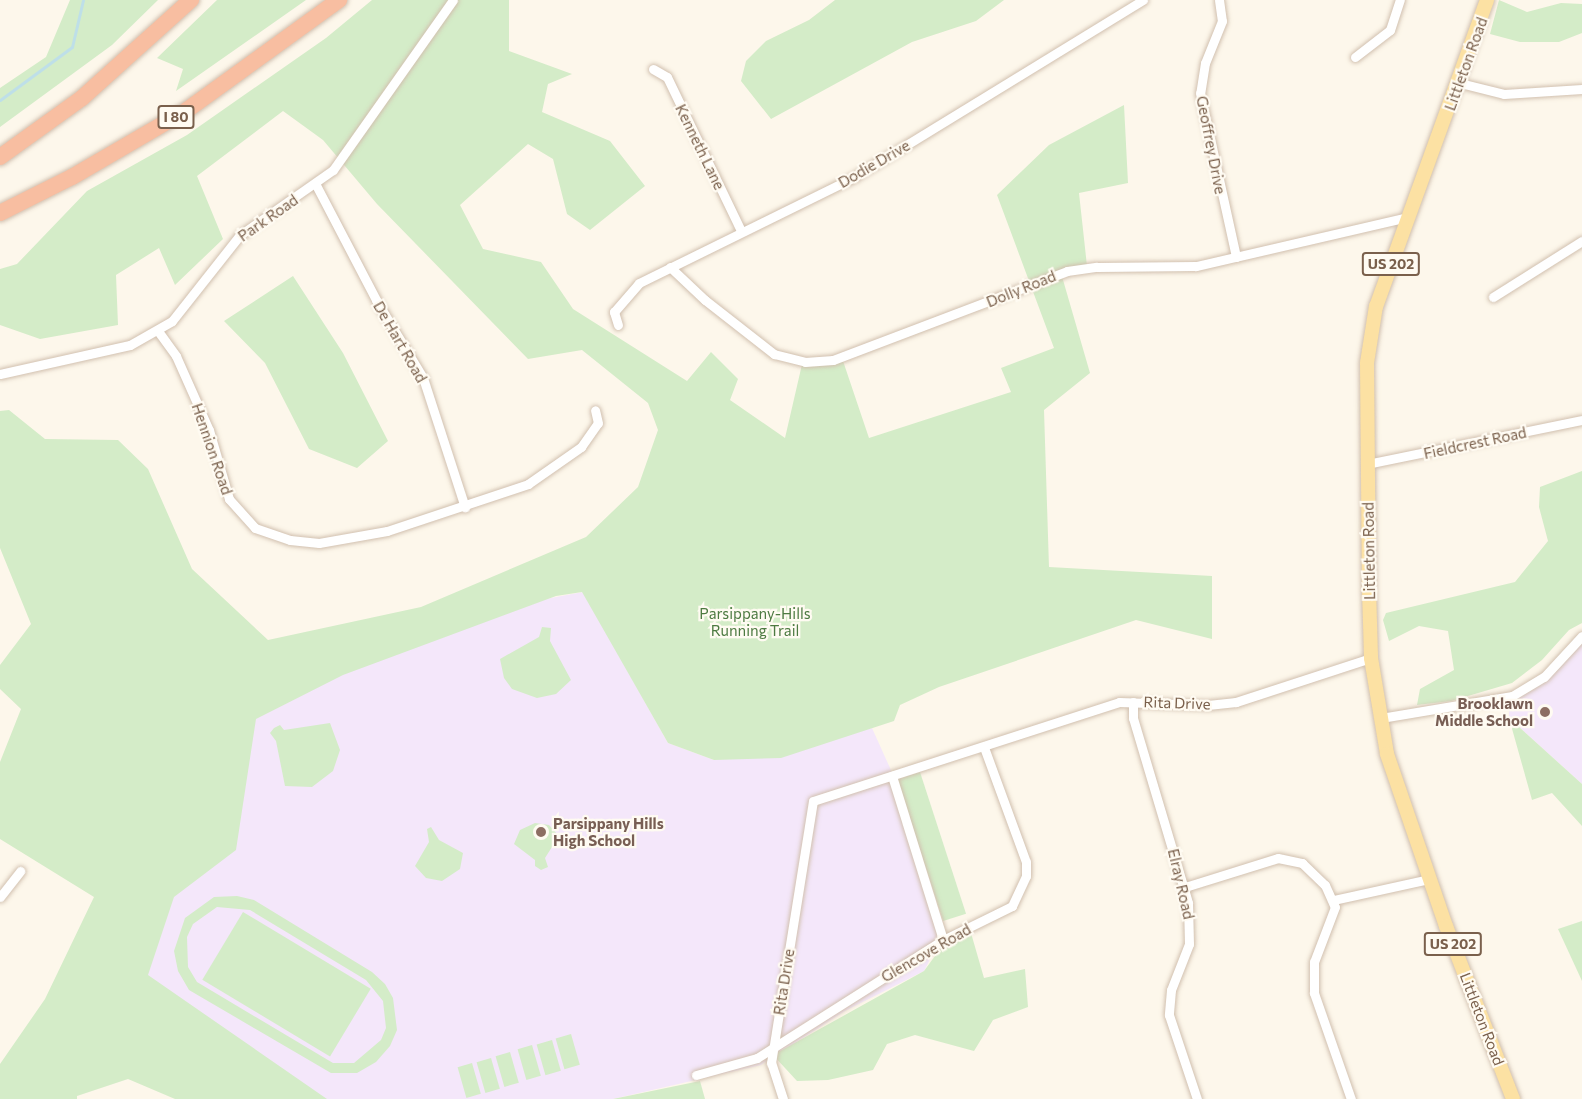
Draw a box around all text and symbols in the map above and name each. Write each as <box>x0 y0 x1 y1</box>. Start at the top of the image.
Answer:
street label: Littleton Road <box>1441 15 1491 113</box>
street label: Geoffrey Drive <box>1193 94 1229 196</box>
street label: Kenneth Lane <box>672 101 728 193</box>
road number: I 80 <box>156 106 195 128</box>
street label: Dodie Drive <box>835 136 913 192</box>
street label: Park Road <box>234 191 302 245</box>
road number: US 202 <box>1361 253 1421 275</box>
street label: Dolly Road <box>984 267 1058 311</box>
street label: De Hart Road <box>369 298 431 386</box>
street label: Hennion Road <box>188 401 236 497</box>
street label: Fieldcrest Road <box>1422 423 1528 463</box>
street label: Littleton Road <box>1359 502 1379 600</box>
park label: Parsippany-Hills Running Trail <box>699 604 811 639</box>
street label: Rita Drive <box>1143 693 1211 713</box>
place label: Brooklawn Middle School <box>1435 694 1533 729</box>
marker: Brooklawn Middle School <box>1538 705 1552 719</box>
place label: Parsippany Hills High School <box>553 814 664 849</box>
marker: Parsippany Hills High School <box>534 825 548 839</box>
street label: Elray Road <box>1164 847 1198 921</box>
street label: Glencove Road <box>878 920 974 986</box>
road number: US 202 <box>1423 933 1483 955</box>
street label: Rita Drive <box>770 948 798 1016</box>
street label: Littleton Road <box>1456 970 1508 1068</box>

